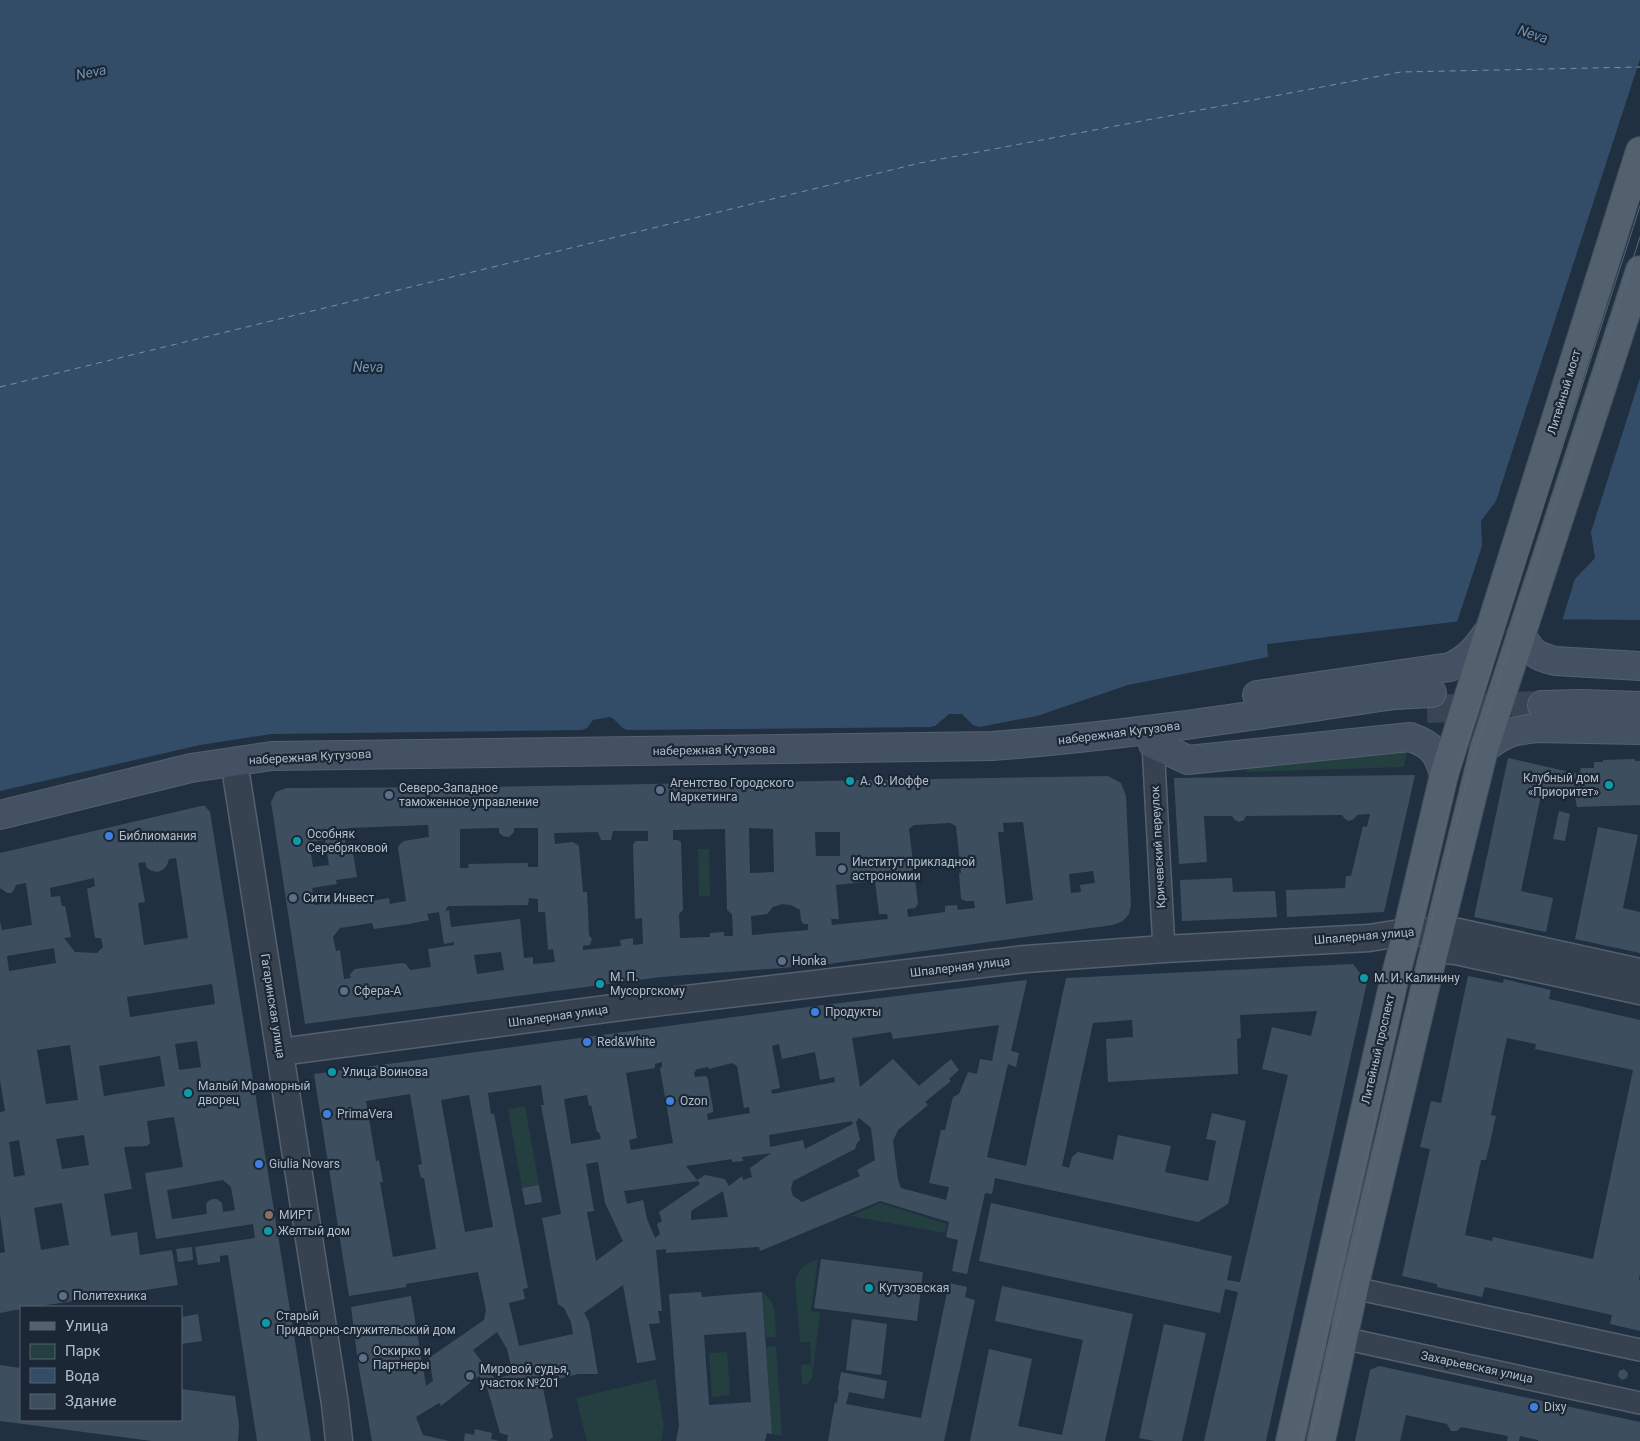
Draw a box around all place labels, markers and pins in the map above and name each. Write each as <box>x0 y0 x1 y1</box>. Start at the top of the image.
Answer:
place label: Клубный дом «Приоритет» <box>1523 771 1599 799</box>
place label: А. Ф. Иоффе <box>860 774 929 788</box>
marker: А. Ф. Иоффе <box>844 775 856 787</box>
place label: Агентство Городского Маркетинга <box>670 776 794 804</box>
marker: Клубный дом «Приоритет» <box>1603 779 1615 791</box>
place label: Северо-Западное таможенное управление <box>399 781 539 809</box>
marker: Агентство Городского Маркетинга <box>654 784 666 796</box>
marker: Северо-Западное таможенное управление <box>383 789 395 801</box>
place label: Особняк Серебряковой <box>307 827 388 855</box>
place label: Библиомания <box>119 829 197 843</box>
marker: Библиомания <box>103 830 115 842</box>
marker: Особняк Серебряковой <box>291 835 303 847</box>
place label: Институт прикладной астрономии <box>852 855 975 883</box>
marker: Институт прикладной астрономии <box>836 863 848 875</box>
place label: Сити Инвест <box>303 891 374 905</box>
marker: Сити Инвест <box>287 892 299 904</box>
place label: Honka <box>792 954 827 968</box>
marker: Honka <box>776 955 788 967</box>
place label: М. П. Мусоргскому <box>610 970 685 998</box>
place label: М. И. Калинину <box>1374 971 1460 985</box>
marker: М. И. Калинину <box>1358 972 1370 984</box>
marker: М. П. Мусоргскому <box>594 978 606 990</box>
place label: Сфера-A <box>354 984 401 998</box>
marker: Сфера-A <box>338 985 350 997</box>
place label: Продукты <box>825 1005 881 1019</box>
marker: Продукты <box>809 1006 821 1018</box>
place label: Red&White <box>597 1035 655 1049</box>
marker: Red&White <box>581 1036 593 1048</box>
place label: Улица Воинова <box>342 1065 428 1079</box>
marker: Улица Воинова <box>326 1066 338 1078</box>
place label: Малый Мраморный дворец <box>198 1079 311 1107</box>
marker: Малый Мраморный дворец <box>182 1087 194 1099</box>
place label: Ozon <box>680 1094 708 1108</box>
marker: Ozon <box>664 1095 676 1107</box>
place label: PrimaVera <box>337 1107 393 1121</box>
marker: PrimaVera <box>321 1108 333 1120</box>
place label: Giulia Novars <box>269 1157 340 1171</box>
marker: Giulia Novars <box>253 1158 265 1170</box>
place label: МИРТ <box>279 1208 313 1222</box>
marker: МИРТ <box>263 1209 275 1221</box>
place label: Желтый дом <box>278 1224 350 1238</box>
marker: Желтый дом <box>262 1225 274 1237</box>
place label: Кутузовская <box>879 1281 949 1295</box>
marker: Кутузовская <box>863 1282 875 1294</box>
place label: Политехника <box>73 1289 147 1303</box>
marker: Политехника <box>57 1290 69 1302</box>
place label: Старый Придворно-служительский дом <box>276 1309 456 1337</box>
marker: Старый Придворно-служительский дом <box>260 1317 272 1329</box>
place label: Оскирко и Партнеры <box>373 1344 431 1372</box>
marker: Оскирко и Партнеры <box>357 1352 369 1364</box>
place label: Мировой судья, участок №201 <box>480 1362 569 1390</box>
marker: Мировой судья, участок №201 <box>464 1370 476 1382</box>
place label: Dixy <box>1544 1400 1567 1414</box>
marker: Dixy <box>1528 1401 1540 1413</box>

